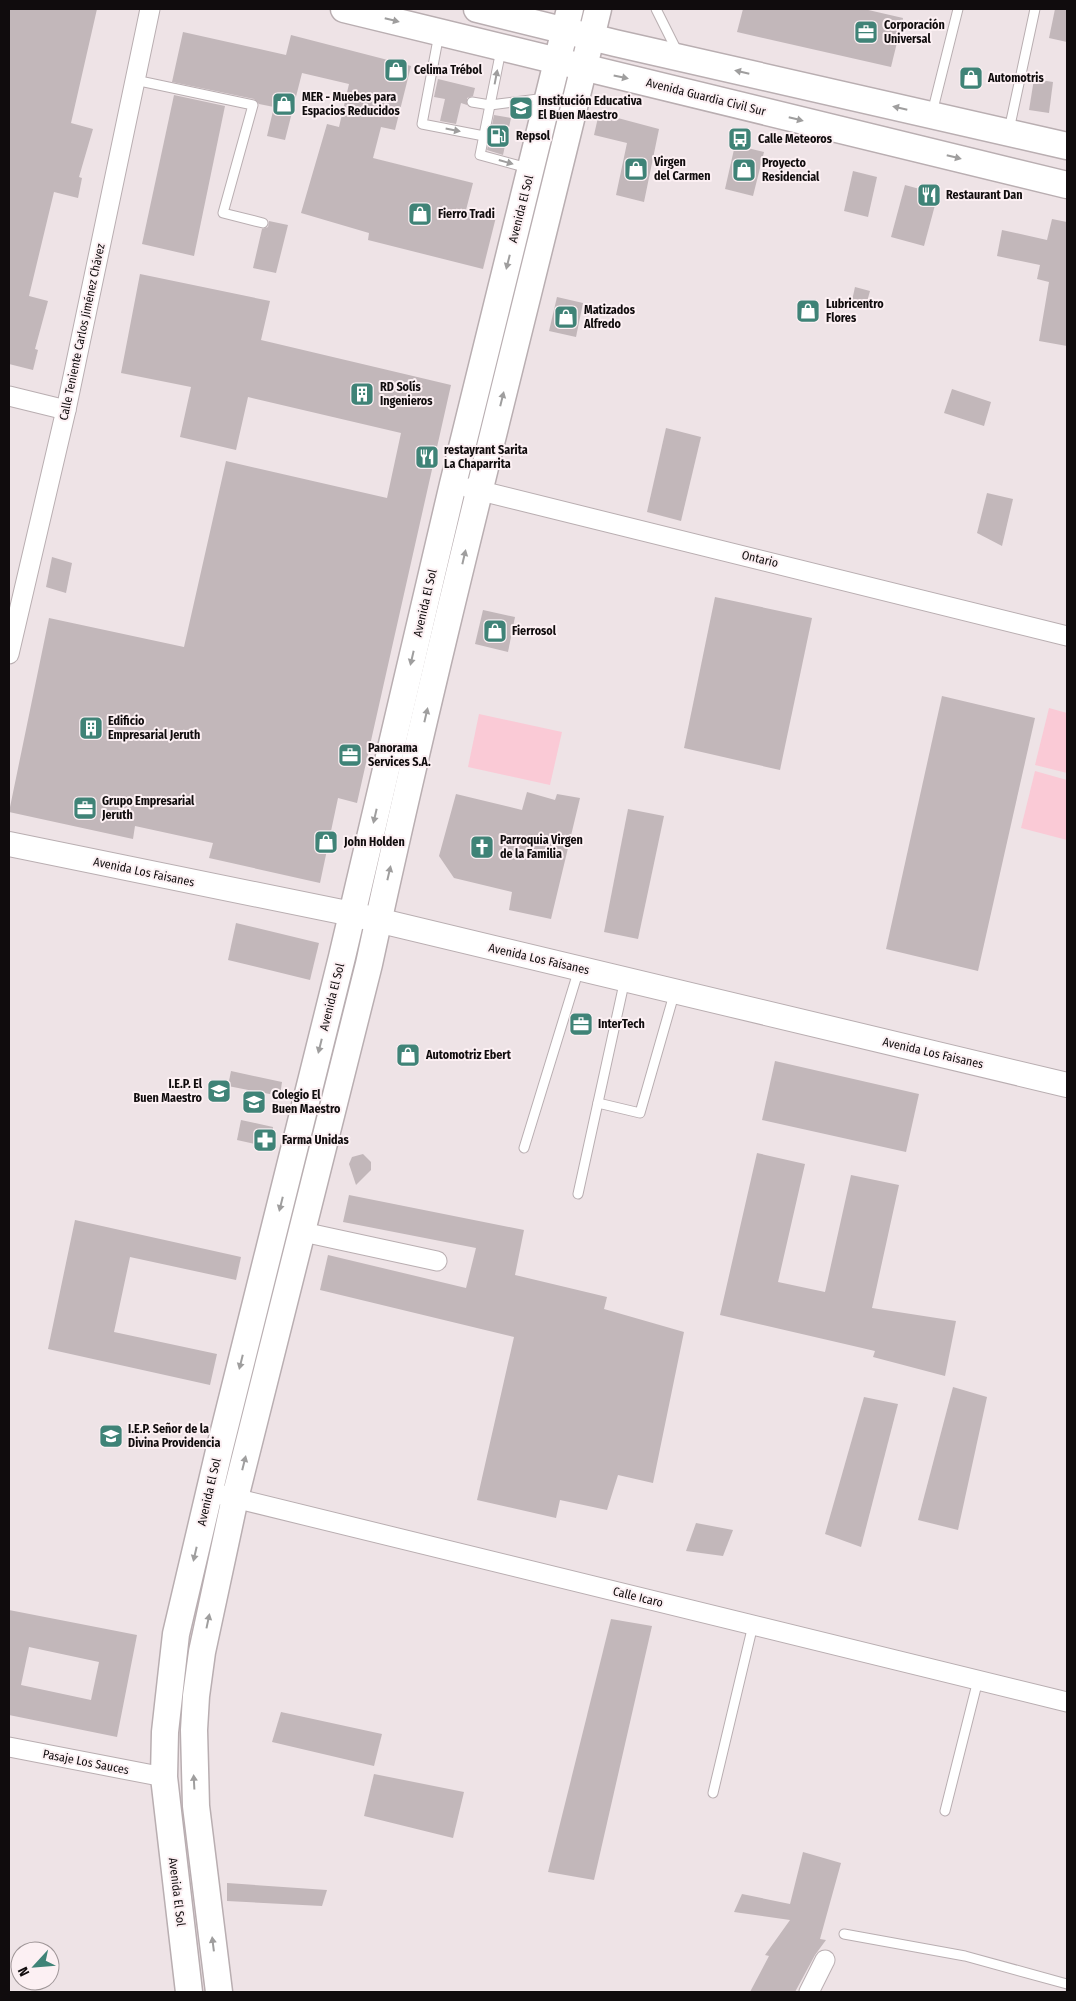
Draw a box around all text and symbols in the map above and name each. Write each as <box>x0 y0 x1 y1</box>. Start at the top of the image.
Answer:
one-way arrow <box>384 17 399 25</box>
place label: Corporación Universal <box>884 18 945 46</box>
office icon: Corporación Universal <box>853 19 879 45</box>
shop icon: Celima Trébol <box>383 57 409 83</box>
place label: Celima Trébol <box>414 63 483 77</box>
shop icon: Automotris <box>958 65 984 91</box>
one-way arrow <box>734 68 749 76</box>
one-way arrow <box>492 69 500 84</box>
place label: Automotris <box>987 71 1044 85</box>
one-way arrow <box>614 73 629 81</box>
street label: Avenida Guardia Civil Sur <box>645 75 768 119</box>
place label: MER - Muebes para Espacios Reducidos <box>302 90 400 118</box>
shop icon: MER - Muebes para Espacios Reducidos <box>271 91 297 117</box>
place label: Institución Educativa El Buen Maestro <box>538 94 642 122</box>
school or university icon: Institución Educativa El Buen Maestro <box>508 95 534 121</box>
one-way arrow <box>893 104 908 112</box>
one-way arrow <box>789 115 804 123</box>
fuel station icon: Repsol <box>485 123 511 149</box>
one-way arrow <box>445 126 460 134</box>
bus stop icon: Calle Meteoros <box>727 126 753 152</box>
place label: Repsol <box>516 129 551 143</box>
place label: Calle Meteoros <box>758 132 833 146</box>
one-way arrow <box>947 154 962 162</box>
place label: Virgen del Carmen <box>653 155 710 183</box>
shop icon: Virgen del Carmen <box>623 156 649 182</box>
place label: Proyecto Residencial <box>762 156 820 184</box>
shop icon: Proyecto Residencial <box>731 157 757 183</box>
one-way arrow <box>498 158 513 166</box>
street label: Avenida El Sol <box>506 174 536 244</box>
restaurant icon: Restaurant Dan <box>916 182 942 208</box>
place label: Restaurant Dan <box>946 188 1023 202</box>
shop icon: Fierro Tradi <box>407 201 433 227</box>
place label: Fierro Tradi <box>438 207 495 221</box>
street label: Calle Teniente Carlos Jiménez Chávez <box>56 242 108 422</box>
one-way arrow <box>504 254 512 269</box>
place label: Lubricentro Flores <box>826 297 884 325</box>
shop icon: Lubricentro Flores <box>795 298 821 324</box>
place label: Matizados Alfredo <box>583 303 636 331</box>
shop icon: Matizados Alfredo <box>553 304 579 330</box>
place label: RD Solís Ingenieros <box>380 380 433 408</box>
building icon: RD Solís Ingenieros <box>349 381 375 407</box>
one-way arrow <box>499 391 507 406</box>
place label: restayrant Sarita La Chaparrita <box>444 443 528 471</box>
restaurant icon: restayrant Sarita La Chaparrita <box>414 444 440 470</box>
street label: Ontario <box>740 548 780 570</box>
one-way arrow <box>460 549 468 564</box>
street label: Avenida El Sol <box>410 568 440 638</box>
shop icon: Fierrosol <box>482 618 508 644</box>
place label: Fierrosol <box>512 624 557 638</box>
one-way arrow <box>408 650 416 665</box>
one-way arrow <box>422 707 430 722</box>
place label: Edificio Empresarial Jeruth <box>108 714 200 742</box>
building icon: Edificio Empresarial Jeruth <box>78 715 104 741</box>
place label: Panorama Services S.A. <box>368 741 431 769</box>
office icon: Panorama Services S.A. <box>337 742 363 768</box>
place label: Grupo Empresarial Jeruth <box>101 794 195 822</box>
office icon: Grupo Empresarial Jeruth <box>72 795 98 821</box>
one-way arrow <box>371 809 379 824</box>
shop icon: John Holden <box>313 829 339 855</box>
place label: Parroquia Virgen de la Familia <box>500 833 583 861</box>
church icon: Parroquia Virgen de la Familia <box>469 834 495 860</box>
place label: John Holden <box>343 835 405 849</box>
street label: Avenida Los Faisanes <box>92 854 196 890</box>
one-way arrow <box>385 865 393 880</box>
street label: Avenida Los Faisanes <box>487 941 591 977</box>
street label: Avenida El Sol <box>317 962 347 1032</box>
office icon: InterTech <box>568 1011 594 1037</box>
place label: InterTech <box>598 1017 645 1031</box>
street label: Avenida Los Faisanes <box>881 1035 985 1071</box>
one-way arrow <box>316 1039 324 1054</box>
shop icon: Automotriz Ebert <box>395 1042 421 1068</box>
place label: Automotriz Ebert <box>425 1048 512 1062</box>
place label: I.E.P. El Buen Maestro <box>134 1077 203 1105</box>
school or university icon: I.E.P. El Buen Maestro <box>206 1078 232 1104</box>
place label: Colegio El Buen Maestro <box>272 1088 341 1116</box>
school or university icon: Colegio El Buen Maestro <box>241 1089 267 1115</box>
pharmacy icon: Farma Unidas <box>252 1127 278 1153</box>
place label: Farma Unidas <box>282 1133 349 1147</box>
one-way arrow <box>276 1197 284 1212</box>
one-way arrow <box>237 1354 245 1369</box>
place label: I.E.P. Señor de la Divina Providencia <box>128 1422 220 1450</box>
school or university icon: I.E.P. Señor de la Divina Providencia <box>98 1423 124 1449</box>
one-way arrow <box>240 1455 248 1470</box>
street label: Avenida El Sol <box>194 1457 224 1527</box>
one-way arrow <box>191 1546 199 1561</box>
street label: Calle Icaro <box>612 1584 664 1610</box>
one-way arrow <box>204 1613 212 1629</box>
street label: Pasaje Los Sauces <box>42 1747 130 1777</box>
one-way arrow <box>190 1774 198 1790</box>
street label: Avenida El Sol <box>166 1857 188 1927</box>
one-way arrow <box>209 1936 217 1952</box>
north arrow <box>10 1941 60 1991</box>
text: N <box>14 1964 33 1979</box>

